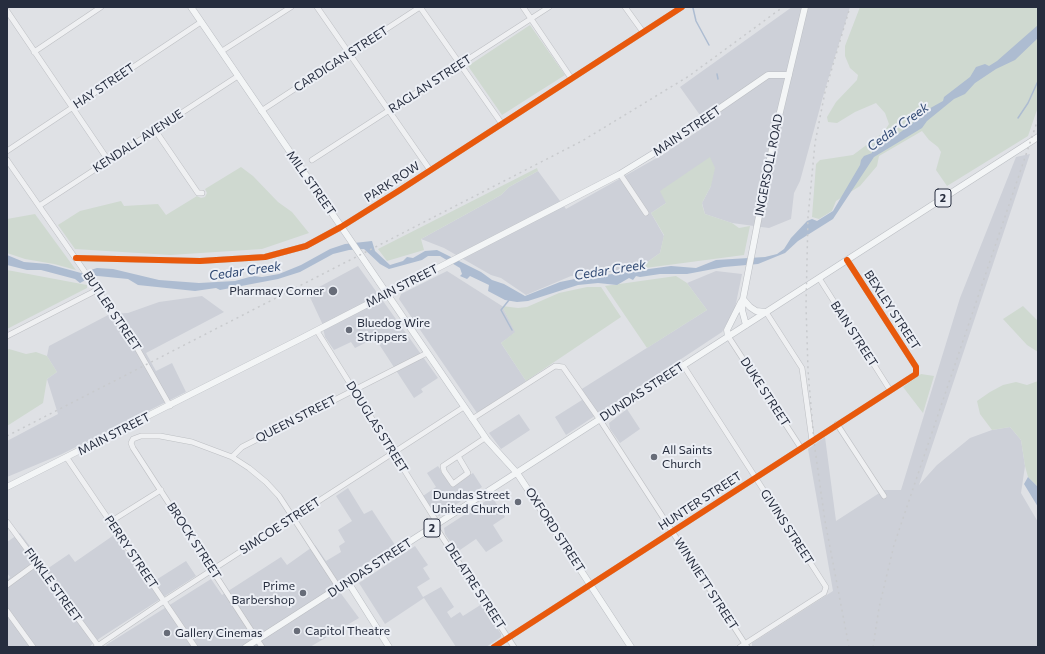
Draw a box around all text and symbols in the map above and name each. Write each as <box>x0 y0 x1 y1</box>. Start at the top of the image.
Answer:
street label: CARDIGAN STREET <box>291 23 391 95</box>
street label: RAGLAN STREET <box>386 52 474 116</box>
street label: HAY STREET <box>71 60 137 112</box>
water label: Cedar Creek <box>864 99 932 155</box>
street label: MAIN STREET <box>650 103 724 159</box>
street label: KENDALL AVENUE <box>90 106 186 176</box>
street label: INGERSOLL ROAD <box>752 113 786 217</box>
street label: MILL STREET <box>283 148 339 218</box>
street label: PARK ROW <box>362 159 422 205</box>
road number: 2 <box>935 189 951 207</box>
water label: Cedar Creek <box>573 257 647 283</box>
water label: Cedar Creek <box>208 258 282 284</box>
street label: MAIN STREET <box>364 262 440 310</box>
street label: BUTLER STREET <box>80 268 144 354</box>
street label: BEXLEY STREET <box>861 268 923 352</box>
place label: Pharmacy Corner <box>229 284 324 298</box>
marker: Pharmacy Corner <box>327 285 339 297</box>
street label: BAIN STREET <box>827 299 881 369</box>
place label: Bluedog Wire Strippers <box>357 316 430 344</box>
marker: Bluedog Wire Strippers <box>344 325 354 335</box>
street label: DUKE STREET <box>737 355 793 429</box>
street label: DUNDAS STREET <box>597 359 687 425</box>
street label: DOUGLAS STREET <box>343 379 411 475</box>
street label: QUEEN STREET <box>253 392 339 446</box>
street label: MAIN STREET <box>76 410 152 458</box>
place label: All Saints Church <box>662 443 712 471</box>
marker: All Saints Church <box>649 452 659 462</box>
street label: HUNTER STREET <box>656 469 744 533</box>
street label: OXFORD STREET <box>522 485 588 575</box>
street label: GIVINS STREET <box>757 487 817 567</box>
place label: Dundas Street United Church <box>432 488 510 516</box>
street label: SIMCOE STREET <box>237 494 323 558</box>
marker: Dundas Street United Church <box>513 497 523 507</box>
street label: BROCK STREET <box>164 500 224 582</box>
street label: PERRY STREET <box>101 513 161 591</box>
road number: 2 <box>424 519 440 537</box>
street label: DUNDAS STREET <box>325 535 415 601</box>
street label: WINNIETT STREET <box>671 535 741 633</box>
street label: DELATRE STREET <box>442 540 508 632</box>
street label: FINKLE STREET <box>21 545 85 625</box>
place label: Prime Barbershop <box>232 579 295 607</box>
marker: Prime Barbershop <box>298 588 308 598</box>
place label: Capitol Theatre <box>305 624 390 638</box>
place label: Gallery Cinemas <box>175 626 263 640</box>
marker: Capitol Theatre <box>292 626 302 636</box>
marker: Gallery Cinemas <box>162 628 172 638</box>

